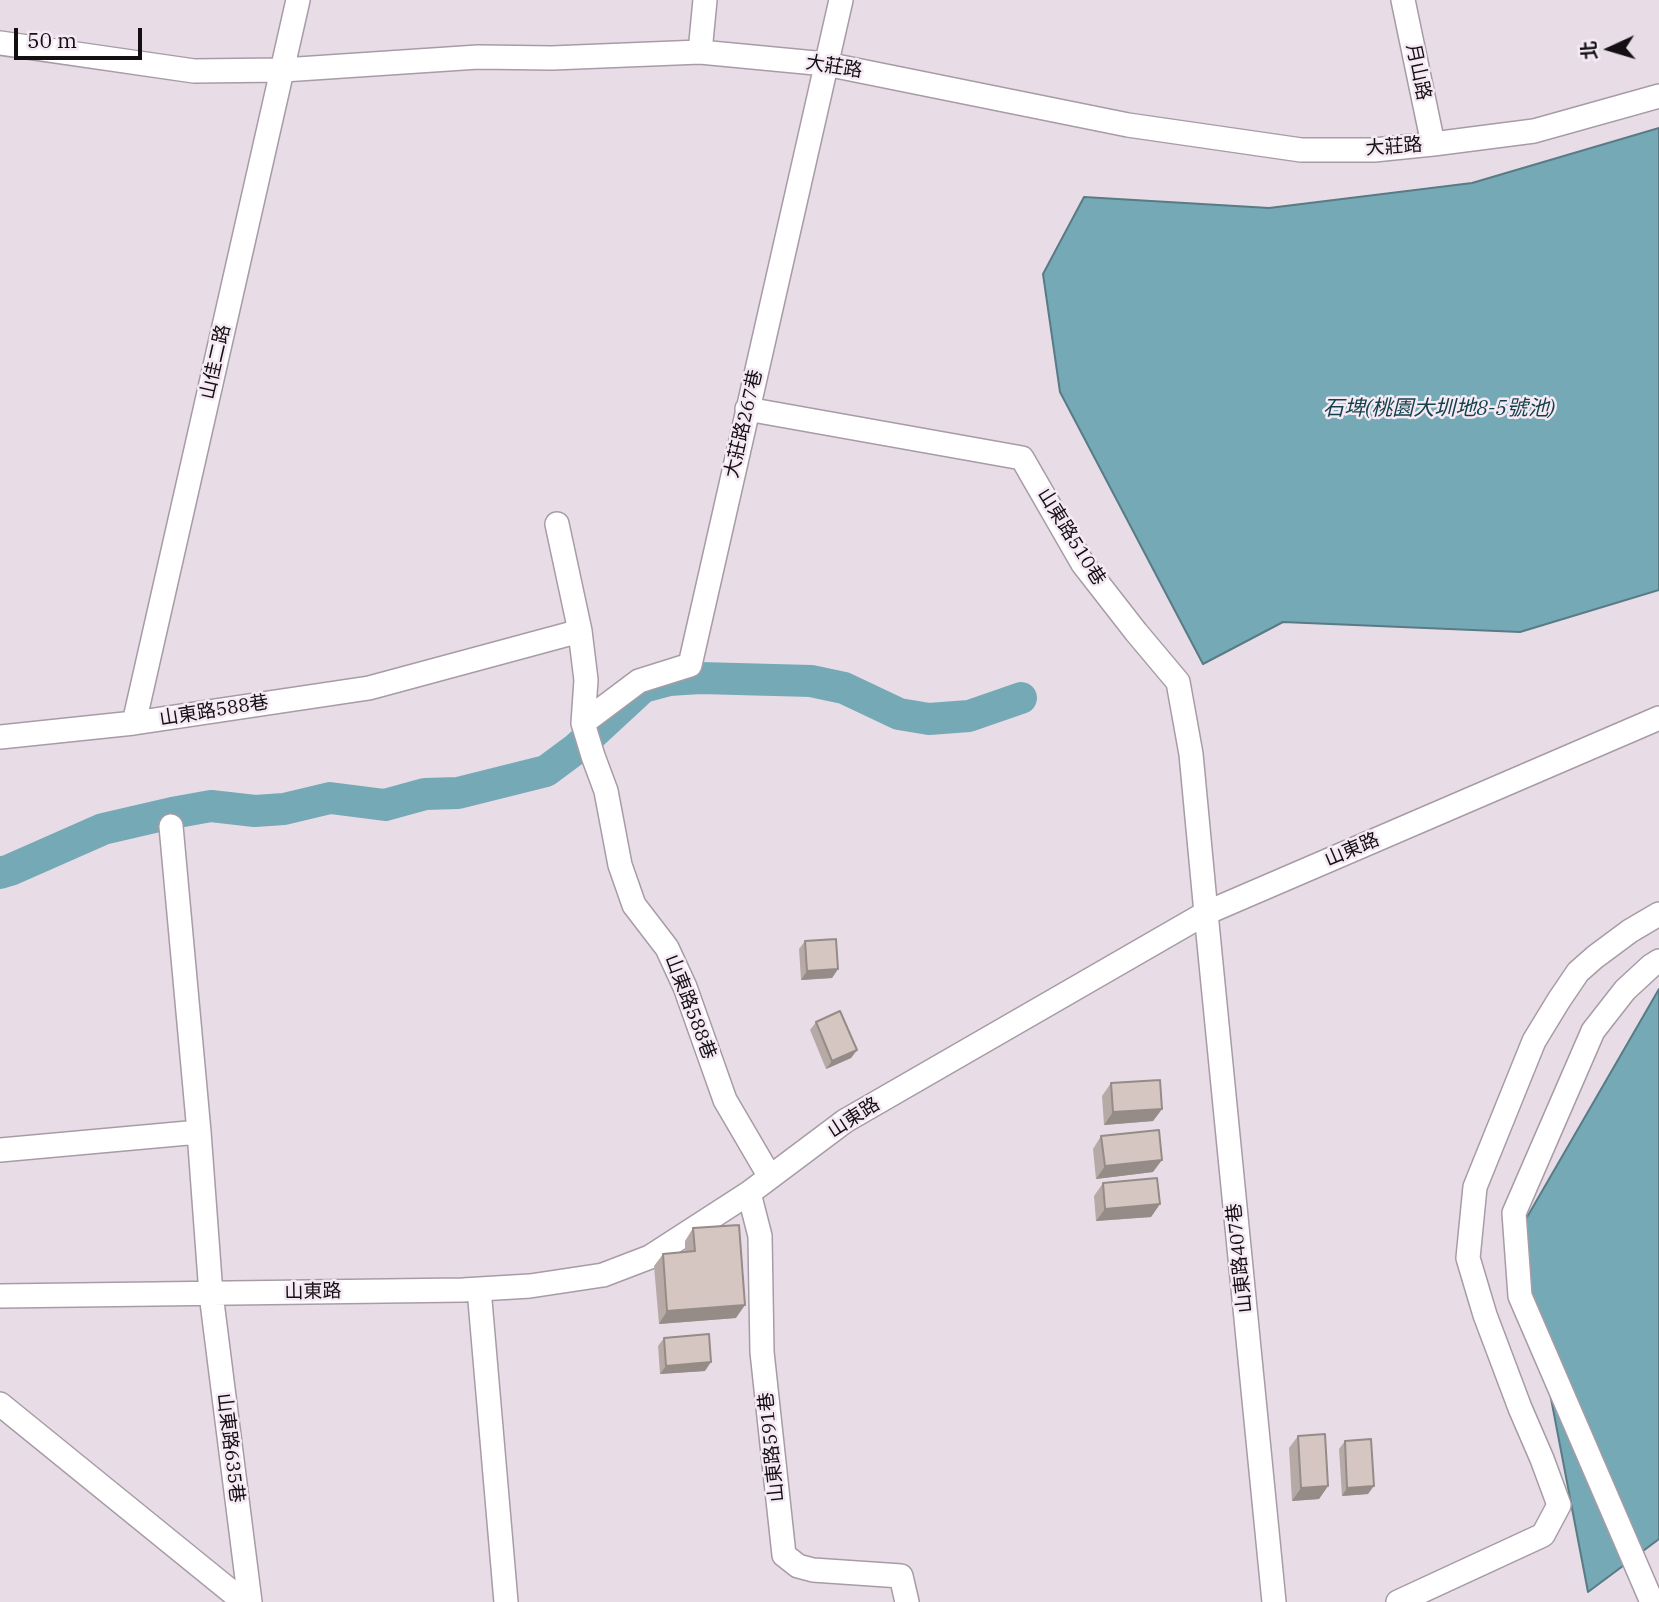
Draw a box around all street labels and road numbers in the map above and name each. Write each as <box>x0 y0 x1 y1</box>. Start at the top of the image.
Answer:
street label: 月山路 <box>1401 42 1435 102</box>
street label: 大莊路 <box>804 51 864 83</box>
street label: 大莊路 <box>1365 134 1423 160</box>
street label: 山佳二路 <box>196 322 236 402</box>
street label: 大莊路267巷 <box>720 368 768 480</box>
street label: 山東路510巷 <box>1032 484 1110 590</box>
street label: 山東路588巷 <box>158 691 270 731</box>
street label: 山東路 <box>1321 828 1383 872</box>
street label: 山東路588巷 <box>660 951 720 1063</box>
street label: 山東路 <box>824 1093 884 1143</box>
street label: 山東路407巷 <box>1223 1202 1257 1314</box>
street label: 山東路 <box>284 1280 342 1304</box>
street label: 山東路591巷 <box>755 1391 789 1503</box>
street label: 山東路635巷 <box>212 1392 248 1504</box>

